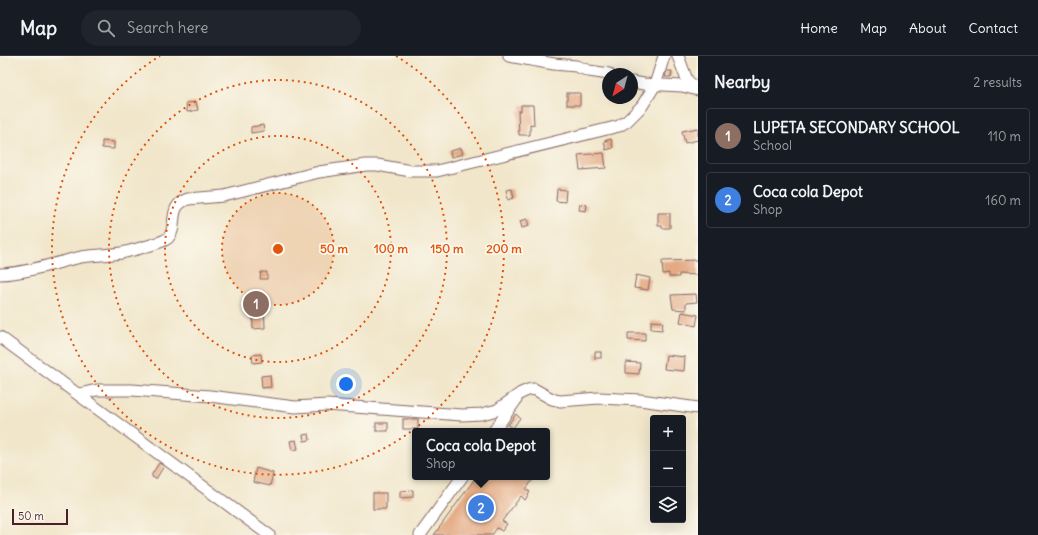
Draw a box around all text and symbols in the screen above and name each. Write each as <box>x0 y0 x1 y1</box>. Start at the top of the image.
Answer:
search box <box>81 10 361 46</box>
text: Map <box>20 16 57 40</box>
icon: search <box>95 17 117 39</box>
text: Search here <box>127 18 208 37</box>
text: Home <box>800 19 838 37</box>
text: Map <box>860 19 887 37</box>
text: About <box>909 19 947 37</box>
text: Contact <box>969 19 1018 37</box>
north arrow <box>602 68 638 104</box>
text: Nearby <box>714 71 770 93</box>
text: 2 results <box>973 74 1022 91</box>
text: LUPETA SECONDARY SCHOOL <box>753 118 960 137</box>
text: 1 <box>725 128 731 145</box>
text: 110 m <box>988 128 1021 145</box>
text: School <box>753 137 792 154</box>
text: Coca cola Depot <box>753 182 863 201</box>
text: 2 <box>724 192 732 209</box>
text: 160 m <box>985 192 1021 209</box>
text: Shop <box>753 201 782 218</box>
text: 50 m <box>320 241 349 256</box>
text: 100 m <box>374 241 408 256</box>
text: 150 m <box>431 241 464 256</box>
text: 200 m <box>486 241 522 256</box>
centre of rings <box>271 242 285 256</box>
pin: 1 <box>243 289 269 319</box>
your location <box>336 374 356 394</box>
map controls <box>650 415 686 523</box>
button: + <box>650 415 686 451</box>
popup <box>412 428 550 480</box>
text: Coca cola Depot <box>426 436 536 455</box>
button: − <box>650 451 686 487</box>
text: Shop <box>426 455 456 472</box>
button: layers <box>650 487 686 523</box>
pin: 2 <box>468 493 494 523</box>
scale bar <box>12 507 68 526</box>
text: 50 m <box>18 509 44 523</box>

